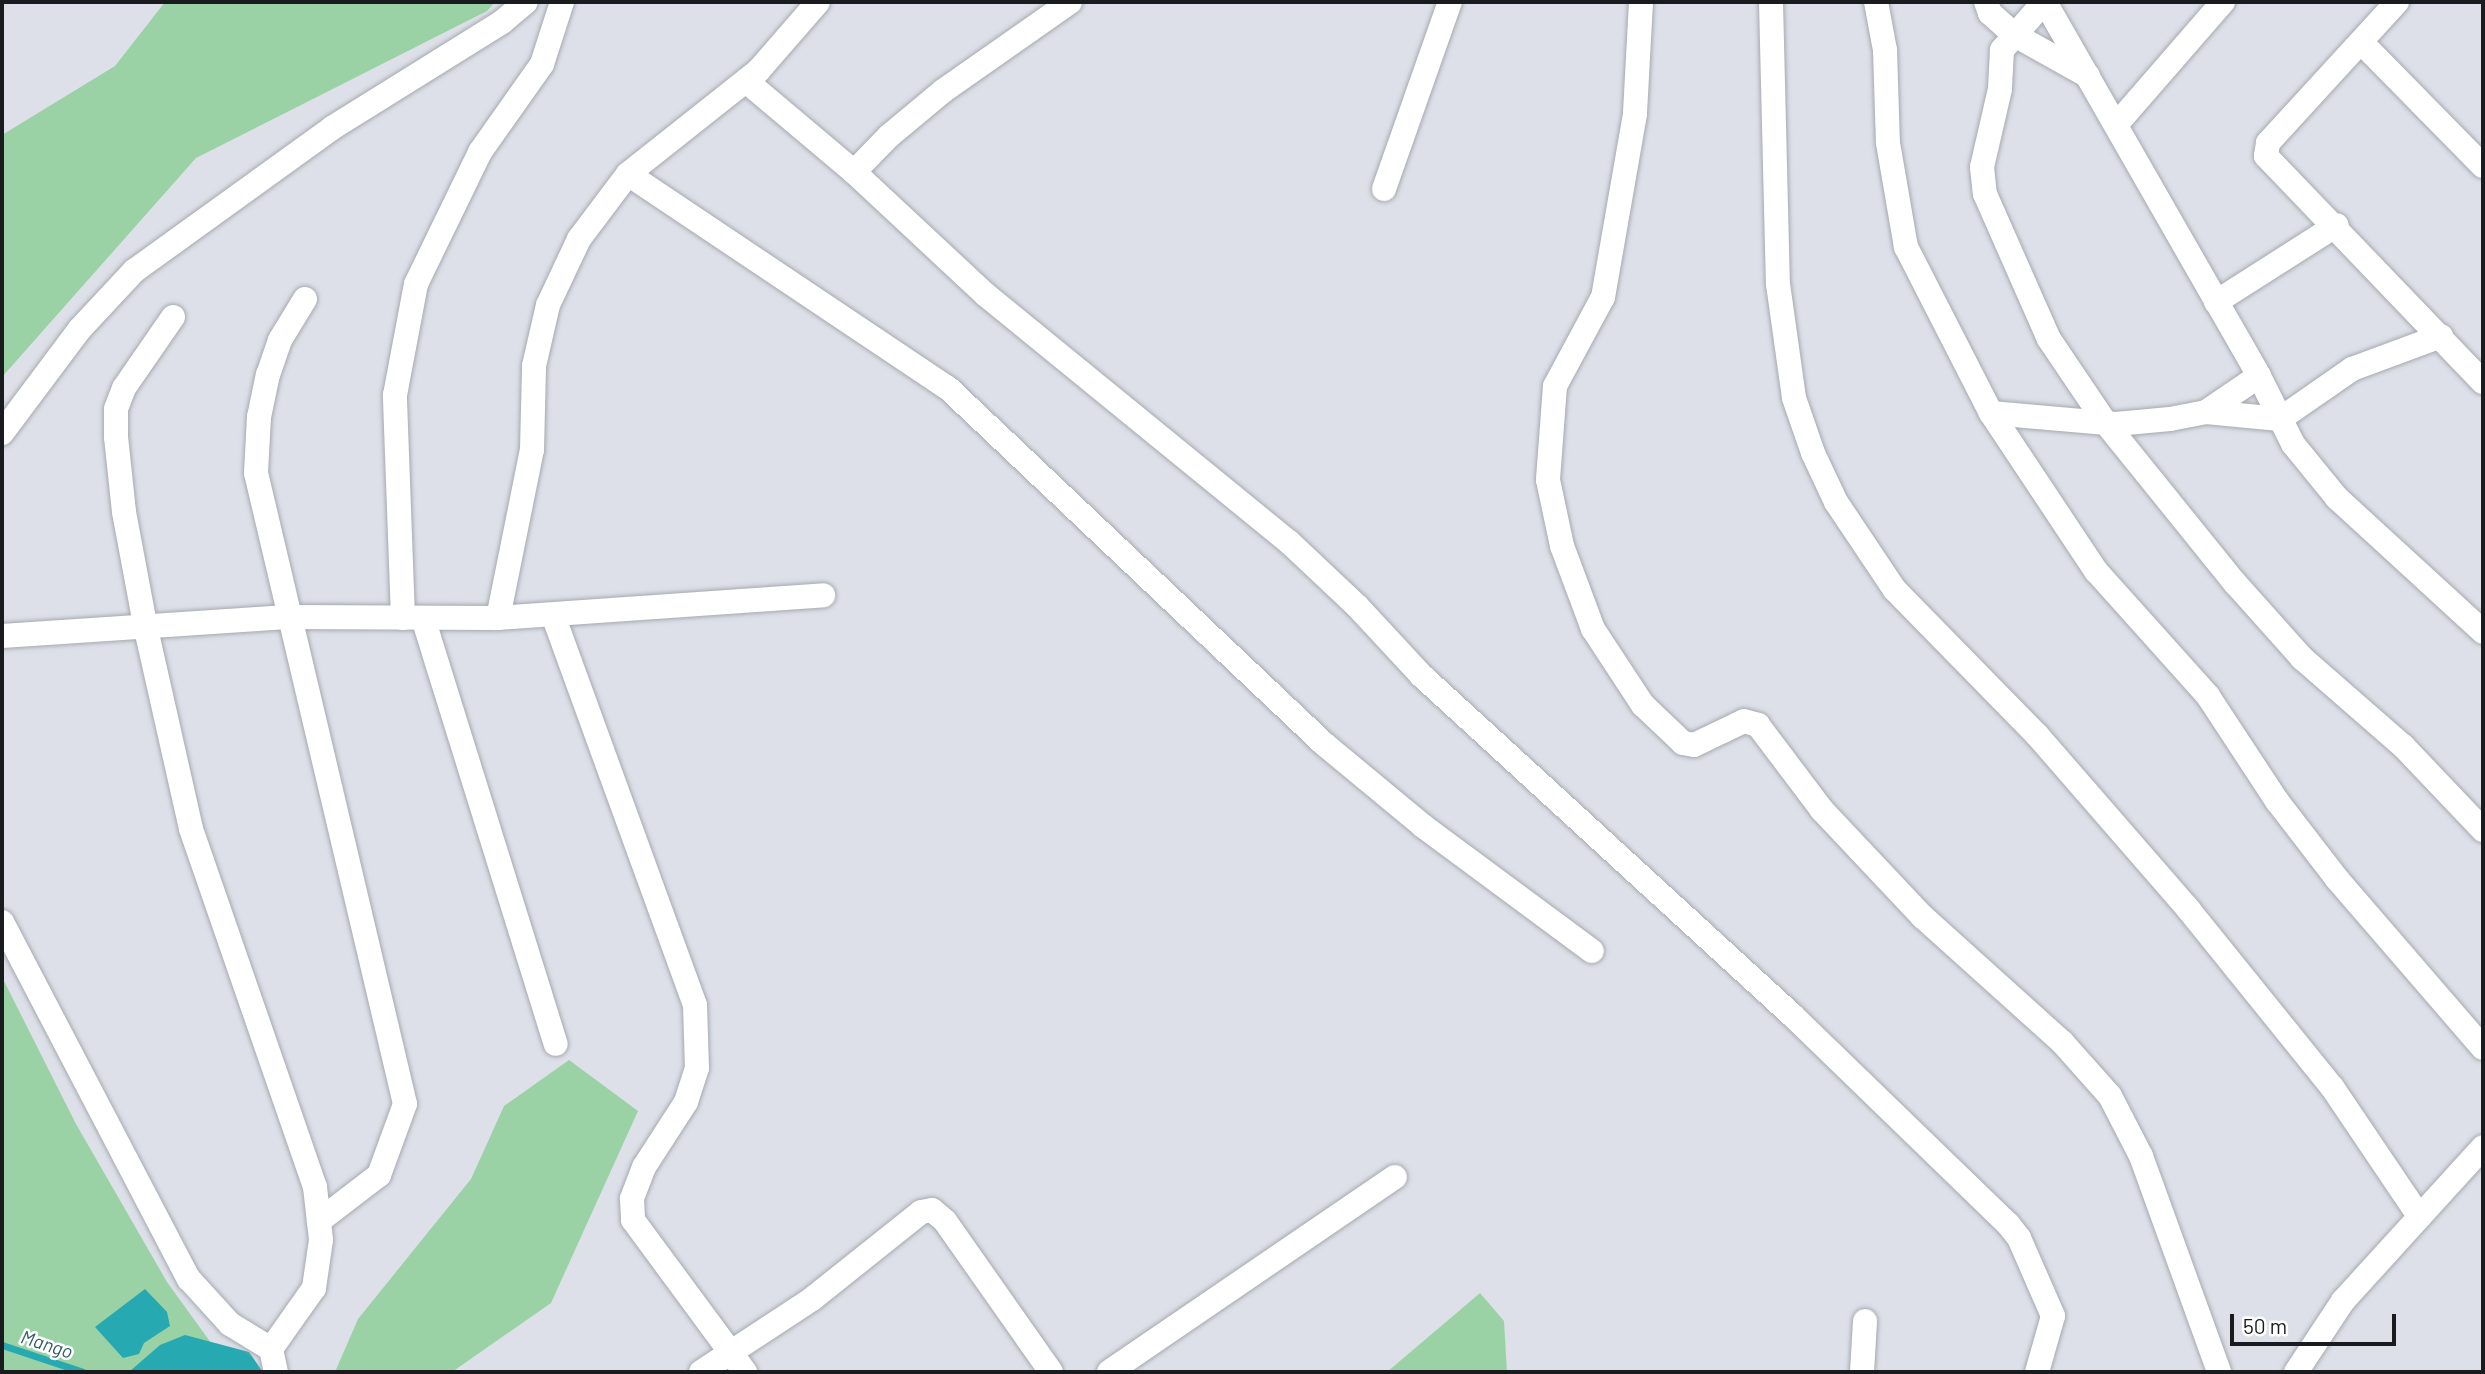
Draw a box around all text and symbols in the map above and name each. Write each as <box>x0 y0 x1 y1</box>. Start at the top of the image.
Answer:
scale bar <box>2233 1300 2399 1344</box>
text: 50 m <box>2243 1313 2287 1338</box>
water label: Mango <box>18 1325 76 1363</box>

